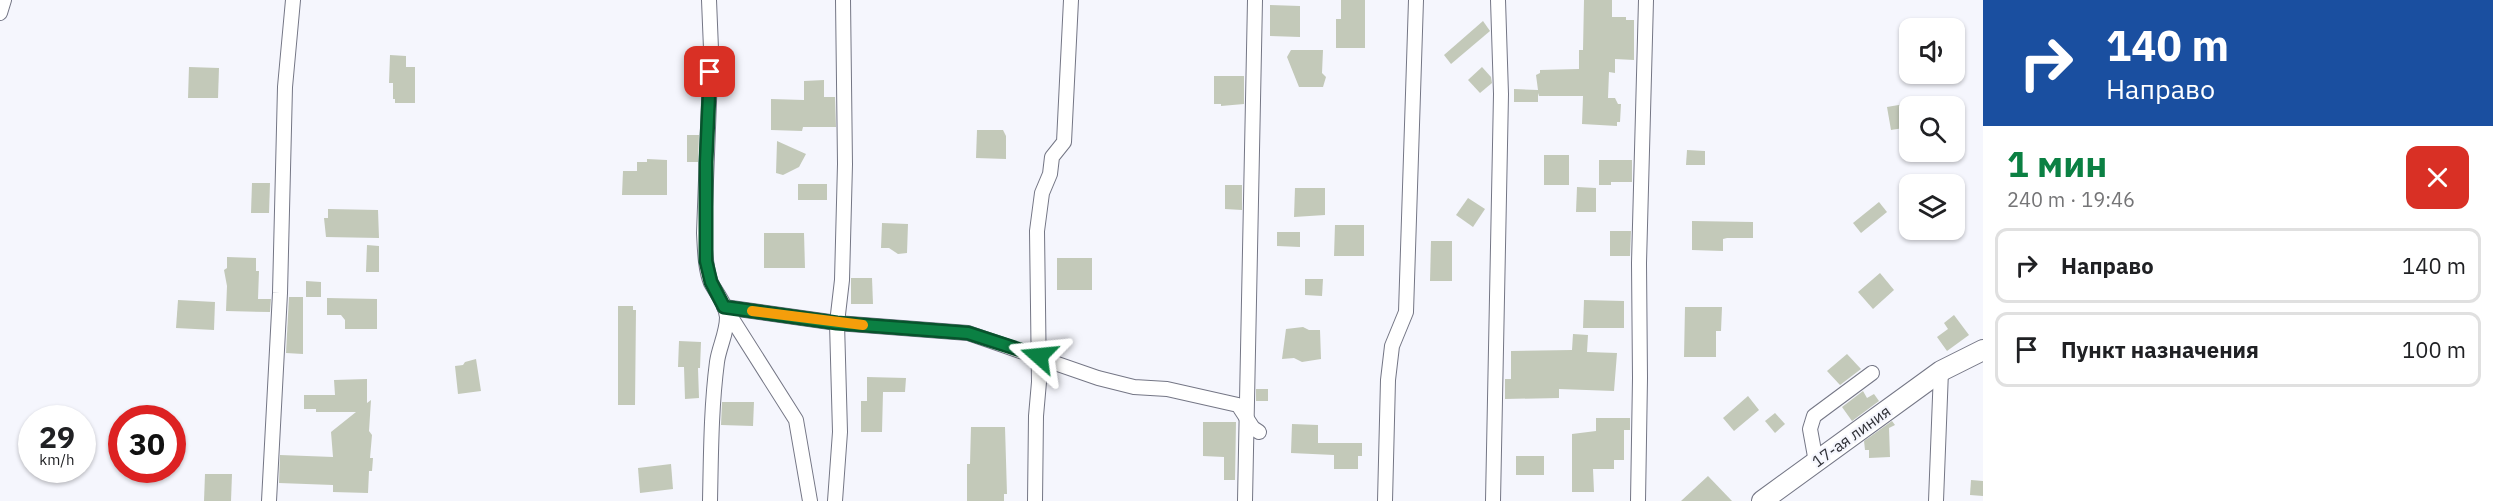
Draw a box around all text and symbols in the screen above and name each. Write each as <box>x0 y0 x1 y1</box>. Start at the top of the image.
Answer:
map controls <box>1899 18 1965 240</box>
button: sound <box>1899 18 1965 84</box>
text: 140 m <box>2106 18 2229 73</box>
icon: right <box>2007 24 2085 102</box>
pin <box>684 46 735 97</box>
icon: arrive <box>693 55 726 88</box>
text: Направо <box>2106 71 2215 106</box>
button: search <box>1899 96 1965 162</box>
text: 1 мин <box>2007 140 2107 187</box>
button: close <box>2406 146 2469 209</box>
button: layers <box>1899 174 1965 240</box>
text: 240 m · 19:46 <box>2007 186 2135 213</box>
icon: right <box>2010 249 2043 282</box>
text: Направо <box>2061 251 2154 280</box>
text: 140 m <box>2402 251 2466 280</box>
position arrow <box>1007 324 1071 388</box>
icon: arrive <box>2010 333 2043 366</box>
text: Пункт назначения <box>2061 335 2259 364</box>
text: 100 m <box>2402 335 2466 364</box>
street label: 17-ая линия <box>1808 401 1894 471</box>
speed limit sign: 30 <box>108 405 186 483</box>
text: 29 <box>39 417 75 456</box>
text: km/h <box>39 450 75 469</box>

